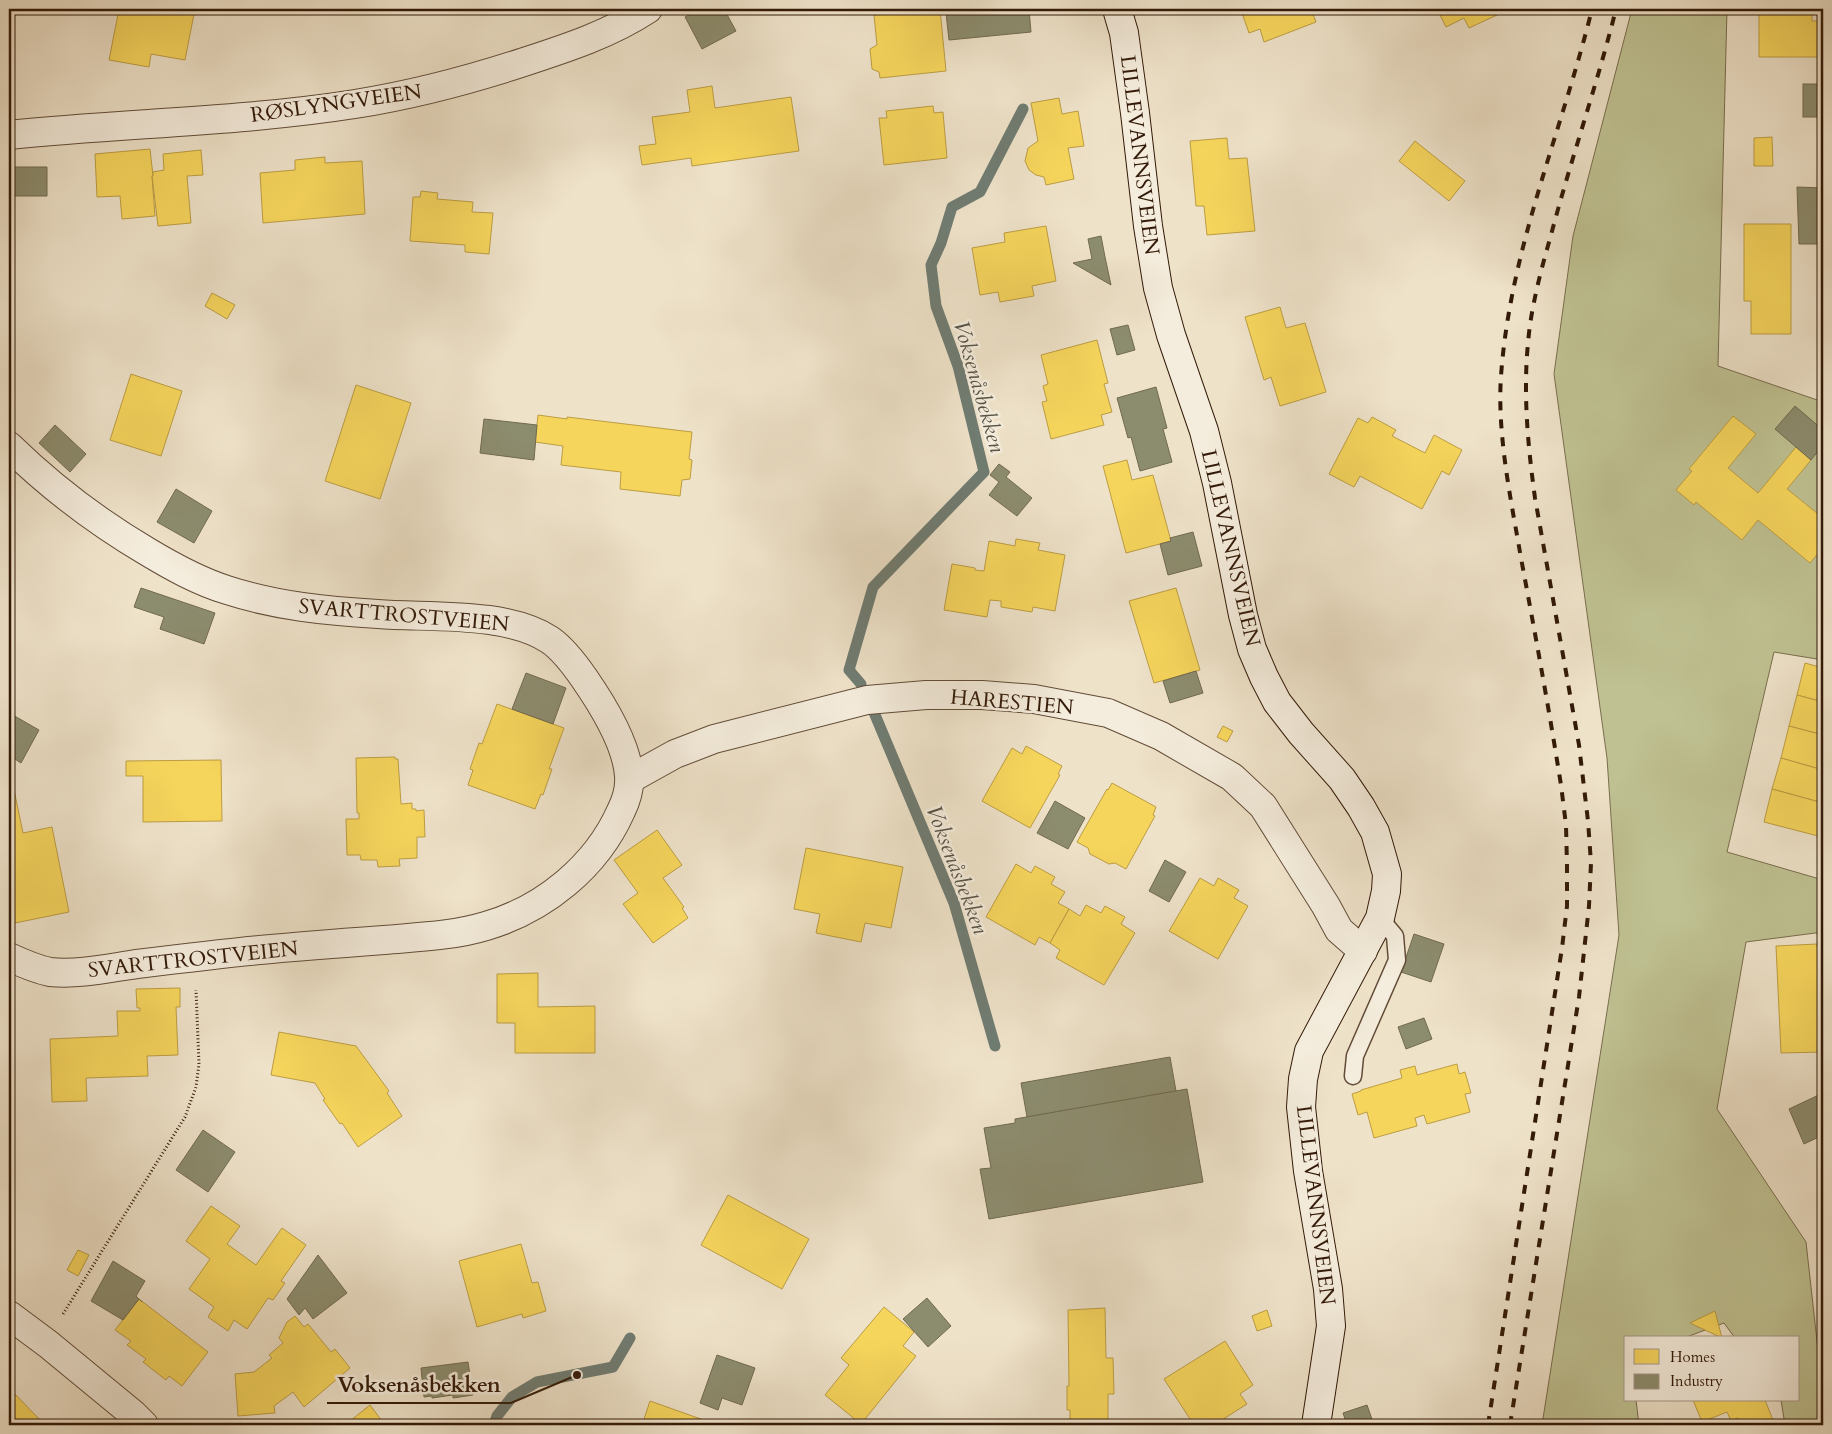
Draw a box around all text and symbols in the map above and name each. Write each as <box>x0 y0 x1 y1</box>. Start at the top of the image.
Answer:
street label: LILLEVANNSVEIEN <box>1113 53 1166 257</box>
street label: RØSLYNGVEIEN <box>249 77 424 130</box>
water label: Voksenåsbekken <box>946 317 1012 456</box>
street label: LILLEVANNSVEIEN <box>1194 447 1267 650</box>
street label: SVARTTROSTVEIEN <box>297 592 511 639</box>
street label: HARESTIEN <box>949 683 1075 722</box>
water label: Voksenåsbekken <box>919 800 996 939</box>
street label: SVARTTROSTVEIEN <box>86 934 300 985</box>
street label: LILLEVANNSVEIEN <box>1289 1103 1342 1307</box>
legend <box>1624 1336 1800 1402</box>
text: Homes <box>1670 1347 1715 1367</box>
callout: Voksenåsbekken <box>327 1366 511 1403</box>
text: Voksenåsbekken <box>337 1370 501 1400</box>
text: Industry <box>1670 1371 1723 1391</box>

